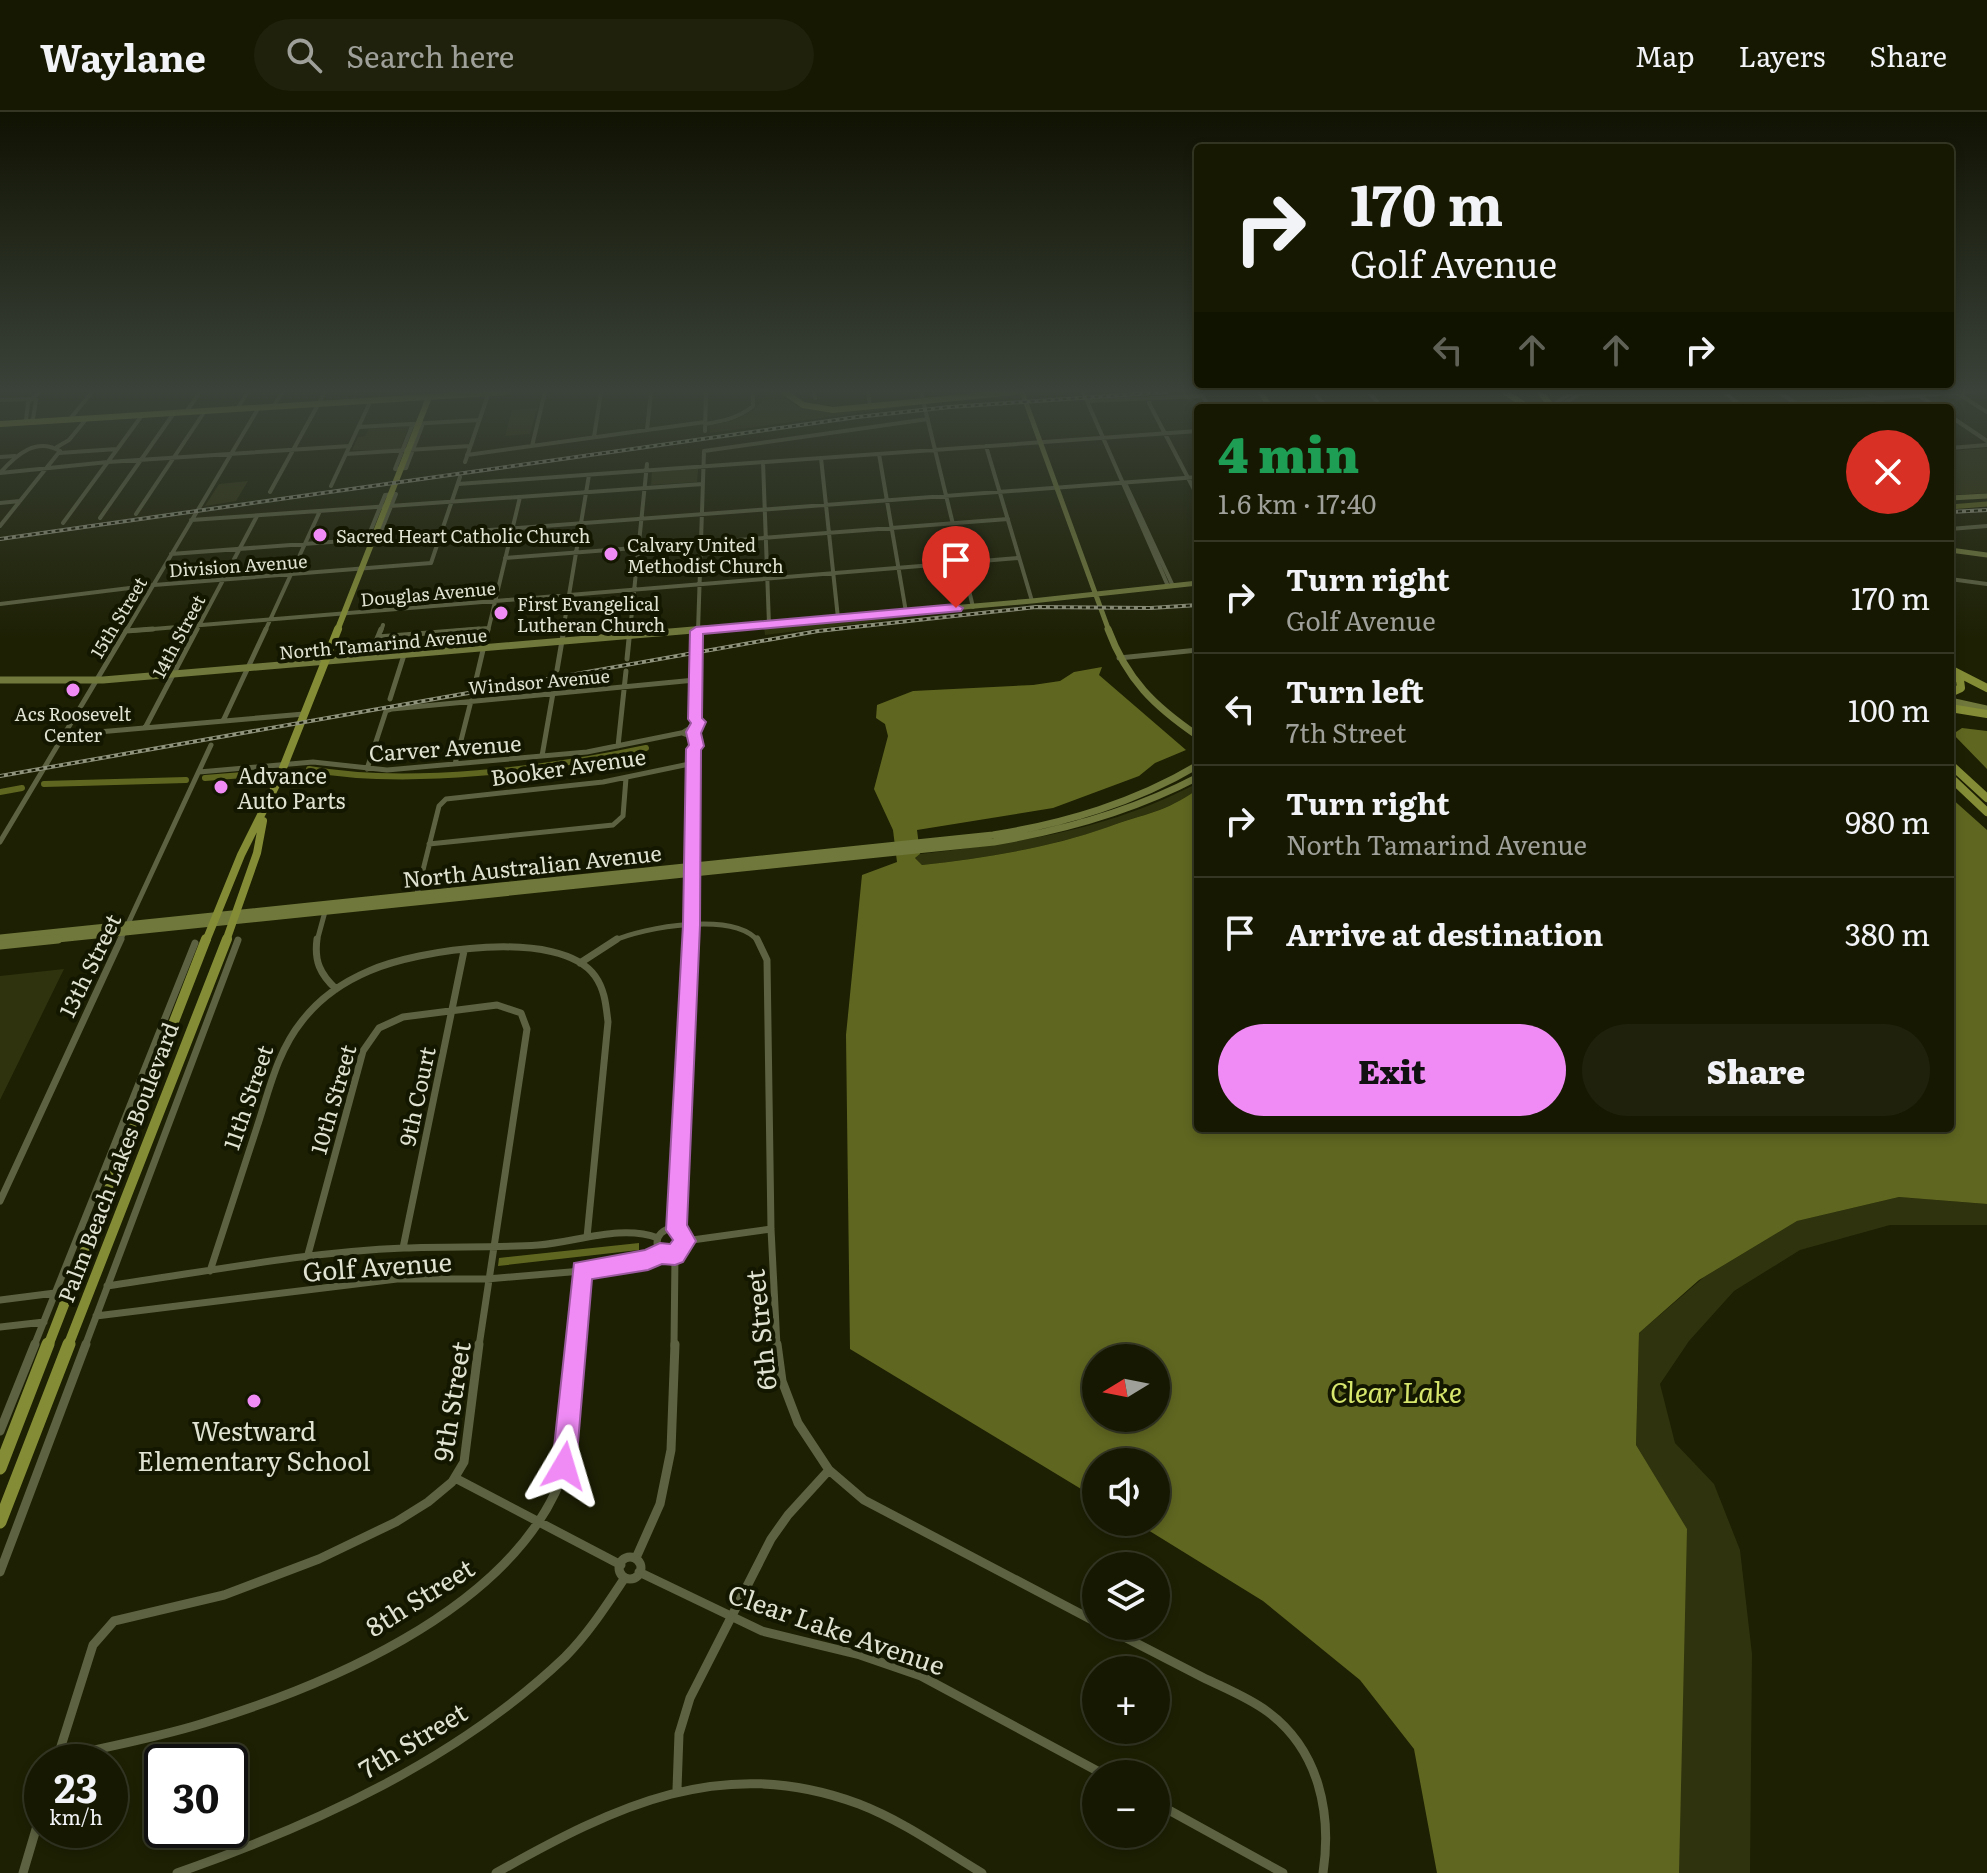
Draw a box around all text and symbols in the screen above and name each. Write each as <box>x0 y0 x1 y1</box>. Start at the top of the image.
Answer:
search box <box>254 19 814 91</box>
text: Waylane <box>40 27 206 84</box>
icon: search <box>282 33 326 77</box>
text: Search here <box>346 33 514 77</box>
text: Map <box>1635 34 1694 76</box>
text: Layers <box>1738 34 1825 76</box>
text: Share <box>1869 34 1947 76</box>
text: 170 m <box>1350 160 1503 243</box>
icon: right <box>1218 176 1322 280</box>
text: Golf Avenue <box>1350 236 1557 289</box>
icon: left <box>1426 328 1470 372</box>
icon: ahead <box>1510 328 1554 372</box>
icon: ahead <box>1594 328 1638 372</box>
icon: right <box>1678 328 1722 372</box>
text: 4 min <box>1218 417 1359 488</box>
button: close <box>1846 430 1930 514</box>
text: 1.6 km · 17:40 <box>1218 483 1376 522</box>
place label: Sacred Heart Catholic Church <box>336 522 591 549</box>
marker: Sacred Heart Catholic Church <box>311 526 329 544</box>
pin <box>922 526 990 608</box>
place label: Calvary United Methodist Church <box>627 531 784 579</box>
icon: arrive <box>934 538 978 582</box>
marker: Calvary United Methodist Church <box>602 545 620 563</box>
street label: Division Avenue <box>168 547 308 583</box>
text: Turn right <box>1286 556 1450 600</box>
street label: 15th Street <box>83 571 153 663</box>
street label: Douglas Avenue <box>359 574 497 612</box>
icon: right <box>1218 575 1262 619</box>
text: 170 m <box>1851 575 1930 619</box>
street label: 14th Street <box>145 589 212 682</box>
place label: First Evangelical Lutheran Church <box>517 590 665 638</box>
text: Golf Avenue <box>1286 600 1436 639</box>
marker: First Evangelical Lutheran Church <box>492 604 510 622</box>
street label: North Tamarind Avenue <box>278 620 488 666</box>
street label: Windsor Avenue <box>467 661 611 701</box>
text: Turn left <box>1286 668 1424 712</box>
marker: Acs Roosevelt Center <box>64 681 82 699</box>
icon: left <box>1218 687 1262 731</box>
text: 100 m <box>1848 687 1930 731</box>
place label: Acs Roosevelt Center <box>15 700 132 748</box>
text: 7th Street <box>1286 712 1406 751</box>
street label: Carver Avenue <box>368 725 522 769</box>
street label: Booker Avenue <box>488 739 648 793</box>
place label: Advance Auto Parts <box>237 758 345 816</box>
marker: Advance Auto Parts <box>212 778 230 796</box>
text: Turn right <box>1286 780 1450 824</box>
icon: right <box>1218 799 1262 843</box>
text: 980 m <box>1845 799 1930 843</box>
text: North Tamarind Avenue <box>1286 824 1587 863</box>
street label: North Australian Avenue <box>401 835 663 895</box>
street label: 13th Street <box>50 907 128 1022</box>
icon: arrive <box>1218 911 1262 955</box>
text: Arrive at destination <box>1286 911 1603 955</box>
text: 380 m <box>1845 911 1930 955</box>
street label: Palm Beach Lakes Boulevard <box>48 1017 186 1307</box>
button: Exit <box>1218 1024 1566 1116</box>
button: Share <box>1582 1024 1930 1116</box>
street label: 11th Street <box>214 1040 280 1154</box>
street label: 10th Street <box>301 1040 363 1158</box>
street label: 9th Court <box>389 1043 443 1149</box>
street label: Golf Avenue <box>301 1240 453 1290</box>
street label: 6th Street <box>733 1267 785 1392</box>
street label: 9th Street <box>421 1338 479 1464</box>
north arrow <box>1082 1344 1170 1432</box>
map controls <box>1082 1344 1170 1848</box>
water label: Clear Lake <box>1330 1370 1462 1412</box>
marker: Westward Elementary School <box>245 1392 263 1410</box>
place label: Westward Elementary School <box>137 1410 371 1479</box>
position arrow <box>522 1424 606 1508</box>
button: sound <box>1082 1448 1170 1536</box>
street label: 8th Street <box>357 1547 481 1645</box>
button: layers <box>1082 1552 1170 1640</box>
street label: Clear Lake Avenue <box>723 1573 951 1683</box>
button: + <box>1082 1656 1170 1744</box>
street label: 7th Street <box>350 1691 474 1787</box>
speed limit sign: 30 <box>144 1744 248 1848</box>
text: 23 <box>54 1756 98 1815</box>
button: − <box>1082 1760 1170 1848</box>
text: km/h <box>49 1801 103 1831</box>

